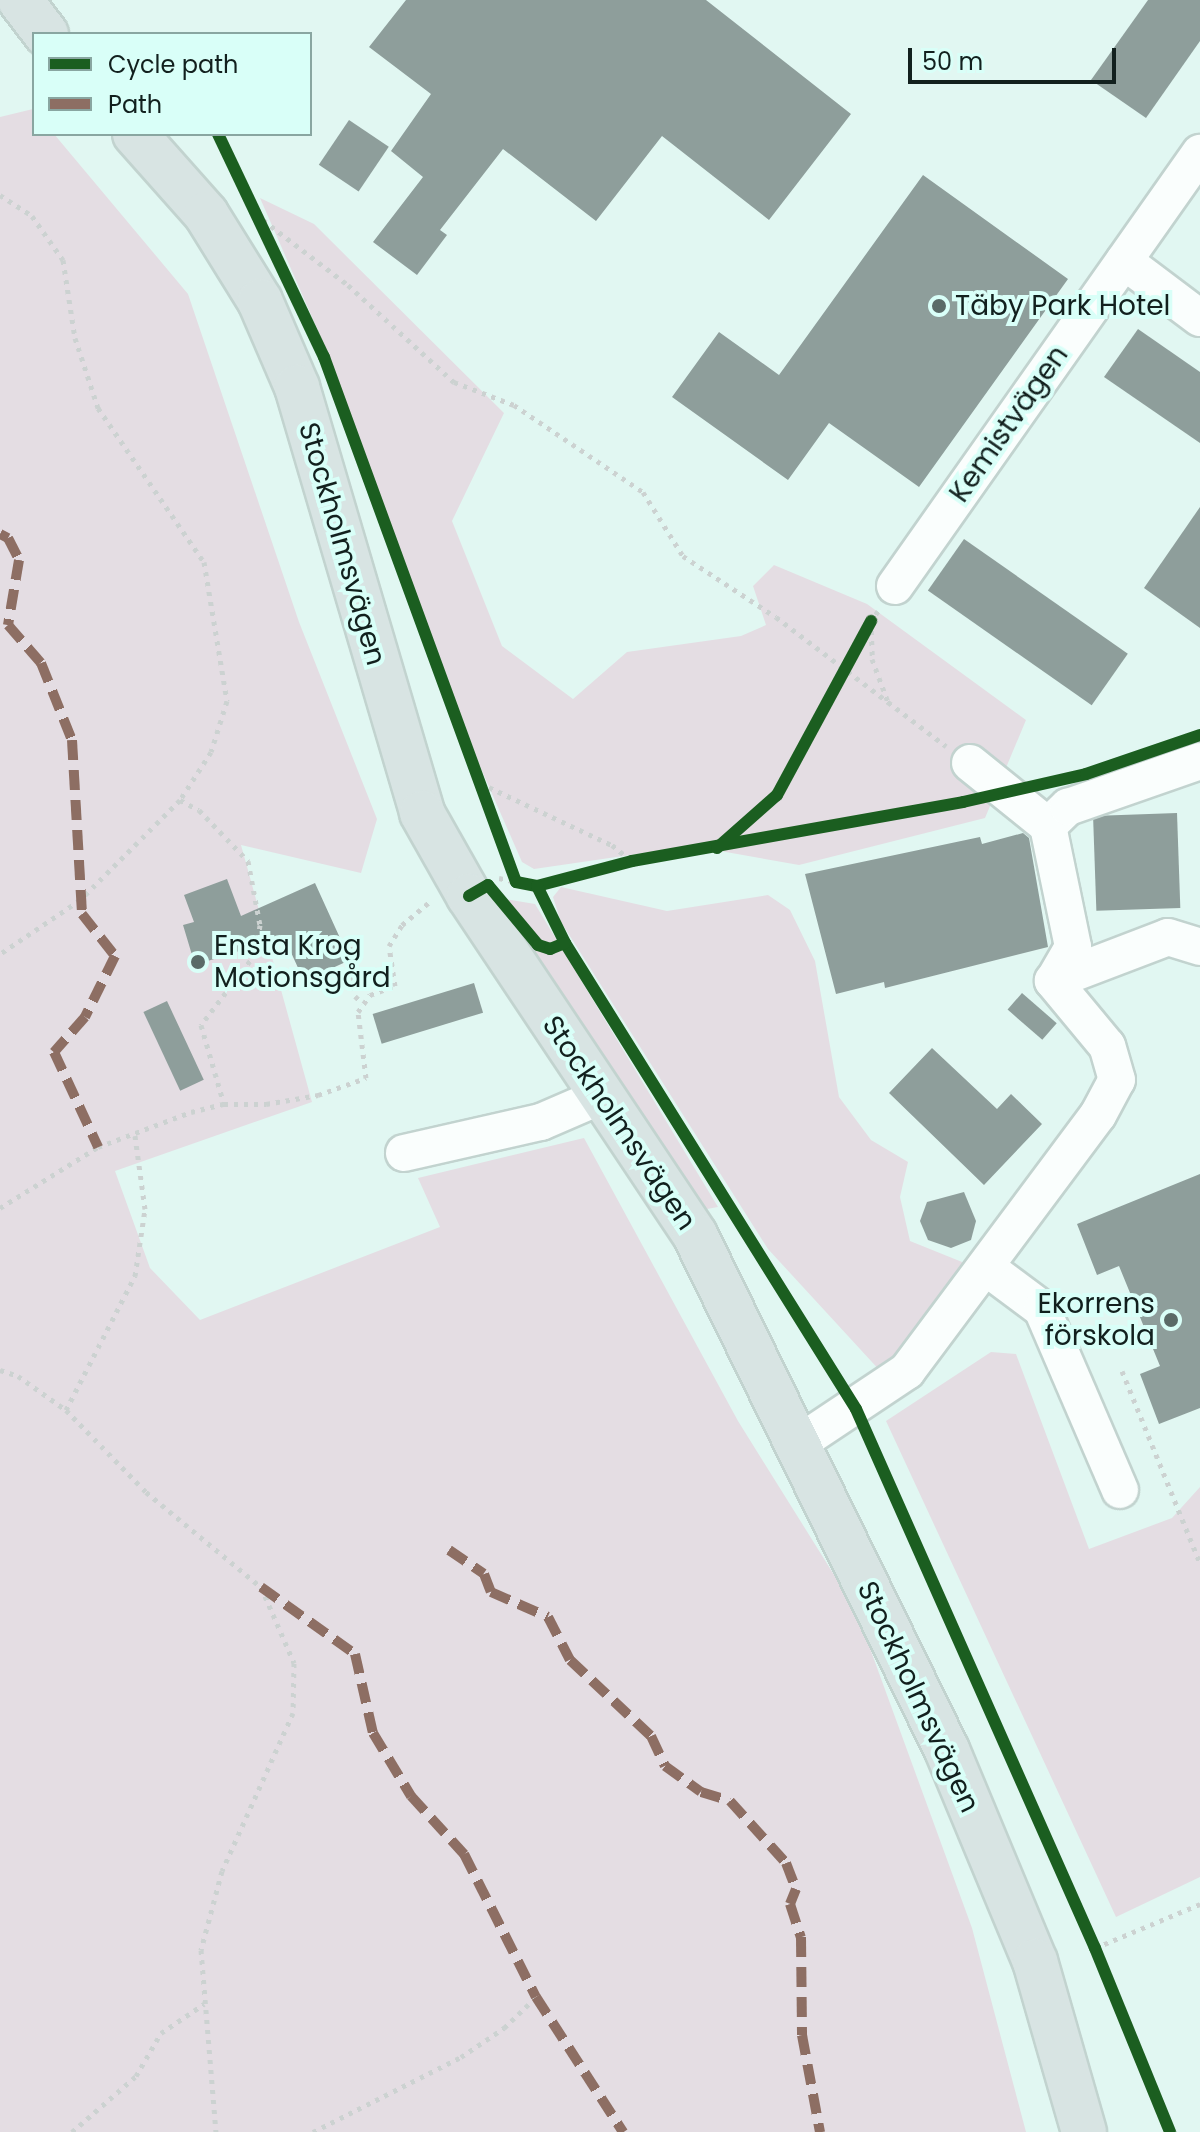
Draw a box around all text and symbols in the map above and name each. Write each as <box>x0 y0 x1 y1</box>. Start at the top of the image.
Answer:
legend <box>32 32 312 136</box>
scale bar <box>912 32 1120 82</box>
text: 50 m <box>922 45 983 78</box>
text: Cycle path <box>108 48 238 81</box>
text: Path <box>108 88 162 121</box>
place label: Täby Park Hotel <box>955 289 1170 323</box>
marker: Täby Park Hotel <box>930 297 948 315</box>
street label: Kemistvägen <box>943 339 1075 509</box>
street label: Stockholmsvägen <box>291 419 393 669</box>
place label: Ensta Krog Motionsgård <box>214 929 391 995</box>
marker: Ensta Krog Motionsgård <box>189 953 207 971</box>
street label: Stockholmsvägen <box>535 1010 703 1236</box>
place label: Ekorrens förskola <box>1038 1287 1155 1353</box>
marker: Ekorrens förskola <box>1162 1311 1180 1329</box>
street label: Stockholmsvägen <box>850 1576 986 1818</box>

